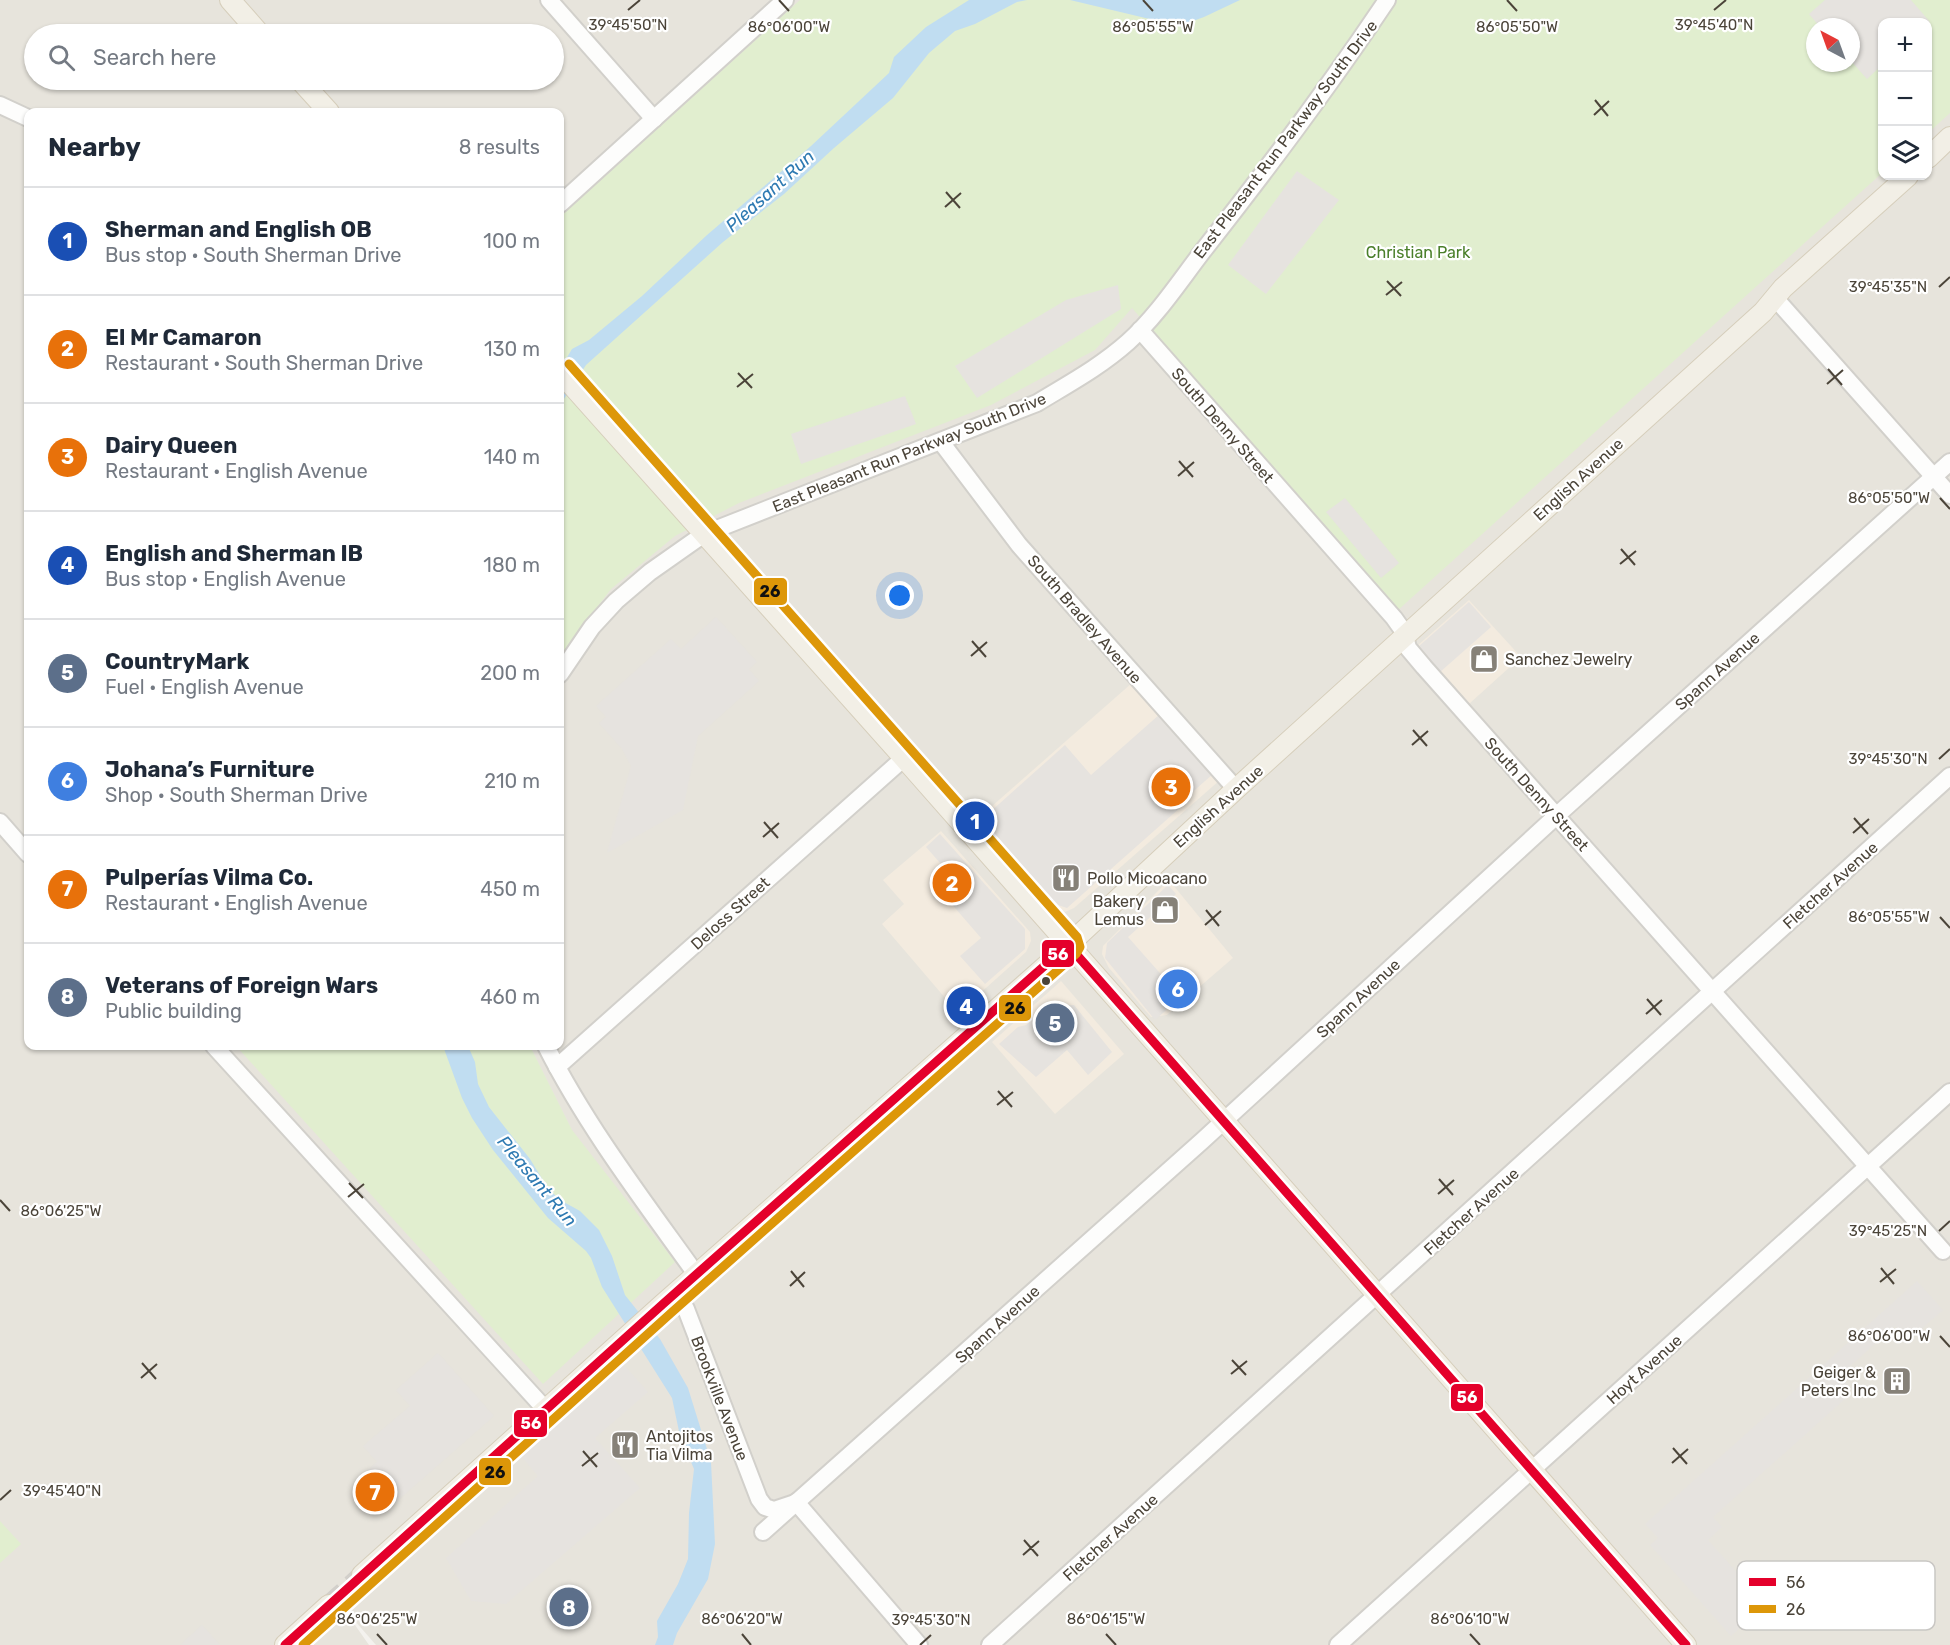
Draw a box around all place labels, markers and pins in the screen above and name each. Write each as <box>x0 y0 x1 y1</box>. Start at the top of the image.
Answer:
shop icon: Sanchez Jewelry <box>1468 643 1500 675</box>
place label: Sanchez Jewelry <box>1505 650 1632 669</box>
pin: 3 <box>1152 764 1190 810</box>
pin: 1 <box>956 798 994 844</box>
pin: 2 <box>932 860 972 906</box>
restaurant icon: Pollo Micoacano <box>1050 862 1082 894</box>
place label: Pollo Micoacano <box>1087 869 1207 888</box>
place label: Bakery Lemus <box>1093 892 1144 929</box>
shop icon: Bakery Lemus <box>1149 894 1181 926</box>
pin: 6 <box>1158 966 1198 1012</box>
unlabelled marker <box>1040 975 1052 987</box>
pin: 4 <box>946 984 986 1028</box>
pin: 5 <box>1036 1000 1074 1046</box>
place label: Geiger & Peters Inc <box>1801 1363 1876 1400</box>
building icon: Geiger & Peters Inc <box>1881 1365 1913 1397</box>
place label: Antojitos Tia Vilma <box>646 1427 713 1464</box>
restaurant icon: Antojitos Tia Vilma <box>609 1429 641 1461</box>
pin: 7 <box>356 1470 394 1514</box>
pin: 8 <box>550 1584 588 1630</box>

